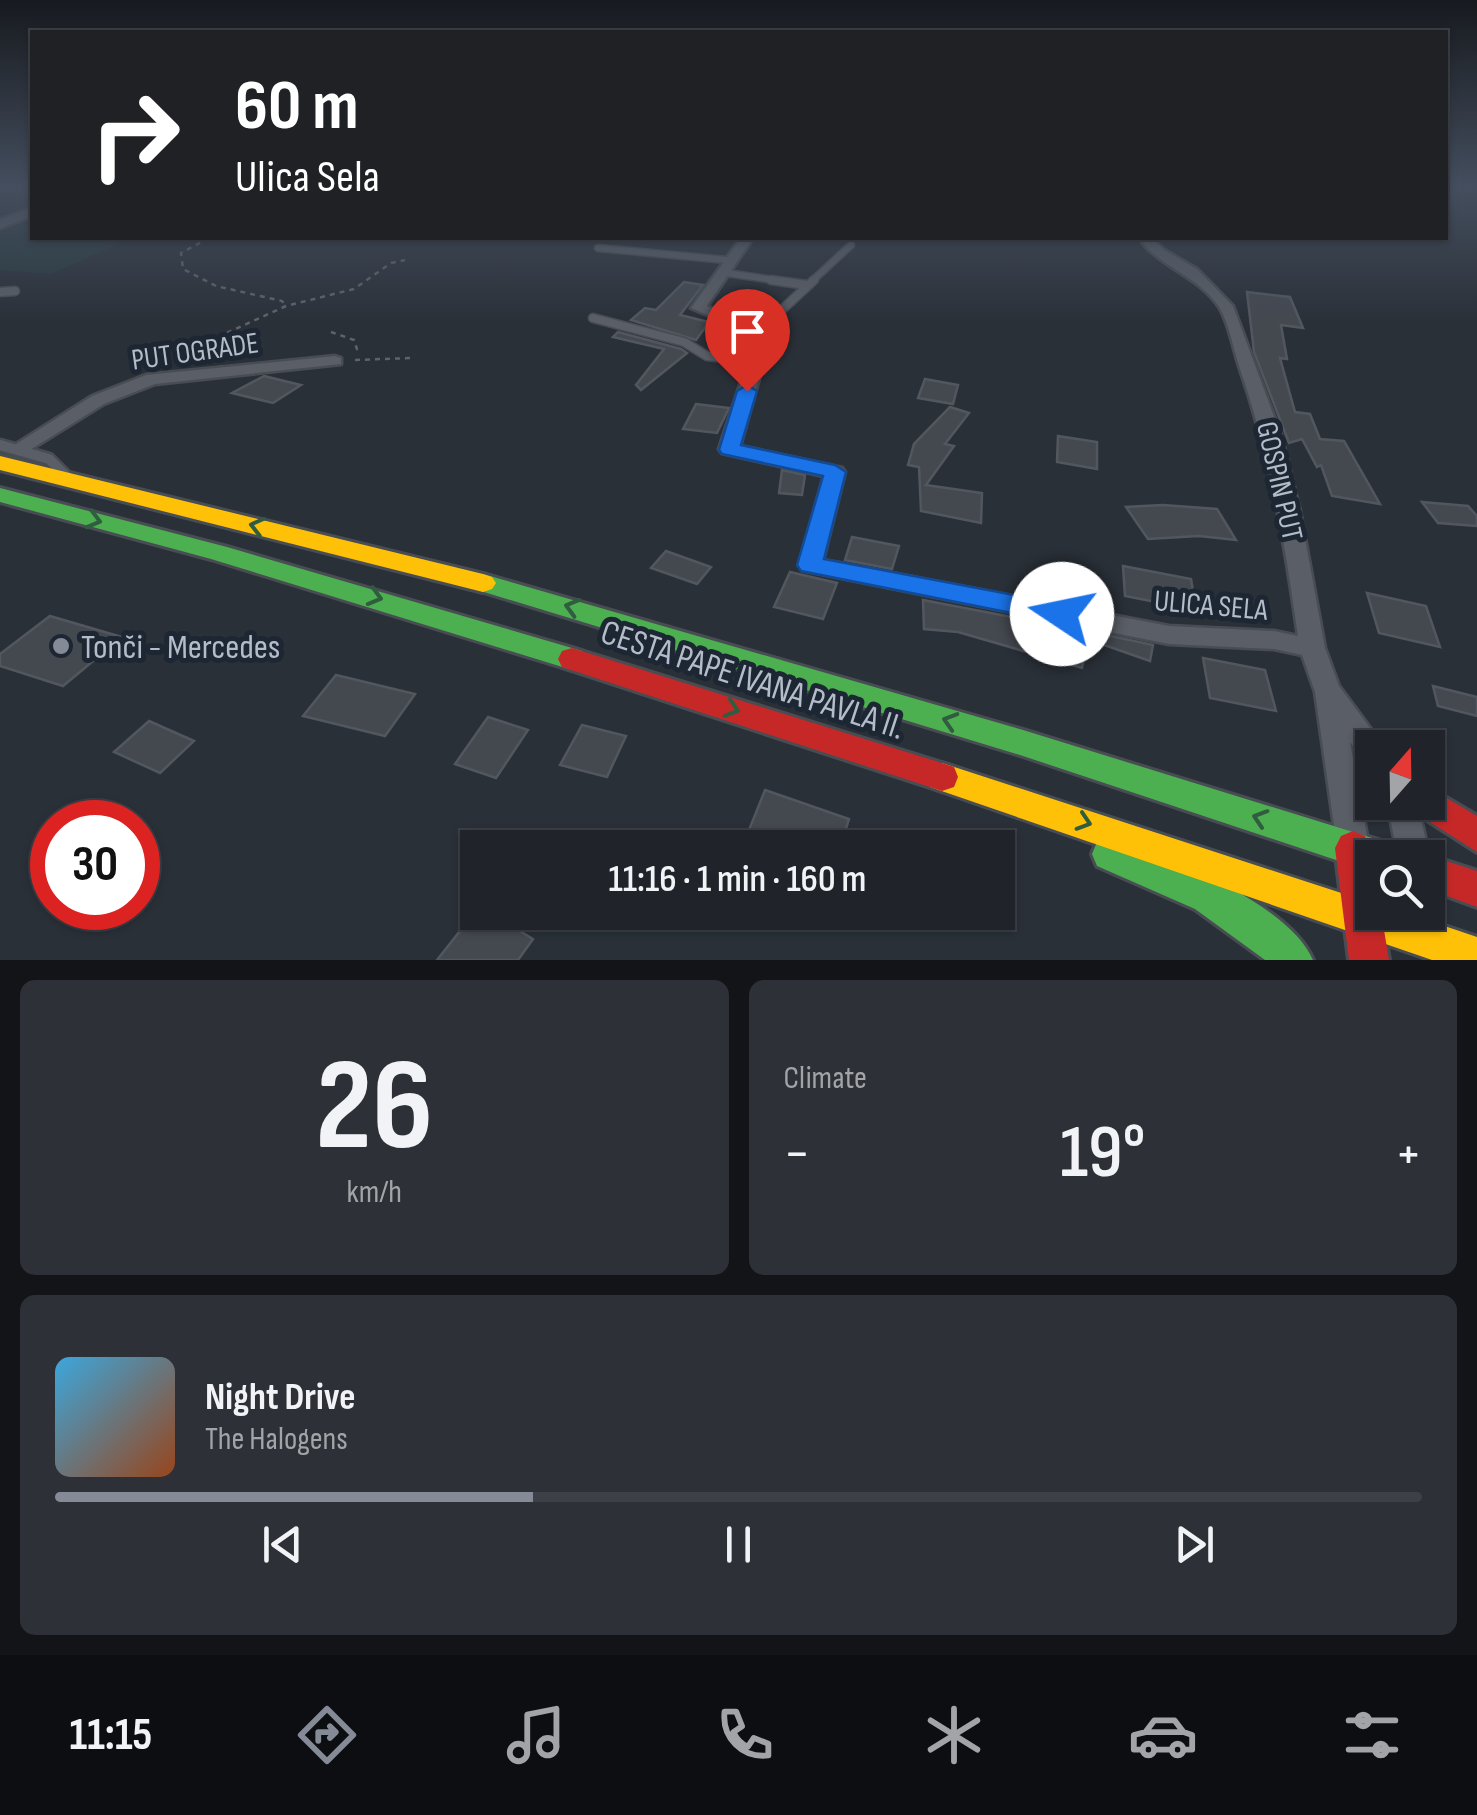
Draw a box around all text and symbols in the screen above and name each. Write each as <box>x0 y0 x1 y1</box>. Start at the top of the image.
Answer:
text: 60 m <box>235 65 359 149</box>
icon: right <box>70 70 200 200</box>
text: Ulica Sela <box>235 150 380 205</box>
pin <box>705 289 790 392</box>
icon: arrive <box>720 304 775 359</box>
street label: PUT OGRADE <box>129 325 261 379</box>
street label: GOSPIN PUT <box>1248 418 1310 544</box>
one-way arrow <box>85 508 102 529</box>
one-way arrow <box>249 517 266 538</box>
position arrow <box>1010 562 1114 666</box>
street label: ULICA SELA <box>1153 583 1269 629</box>
one-way arrow <box>366 585 383 606</box>
one-way arrow <box>564 598 581 619</box>
street label: CESTA PAPE IVANA PAVLA II. <box>595 611 910 750</box>
place label: Tonči - Mercedes <box>81 626 280 669</box>
marker: Tonči - Mercedes <box>50 635 72 657</box>
one-way arrow <box>723 697 740 717</box>
one-way arrow <box>942 712 959 733</box>
north arrow <box>1355 730 1445 820</box>
map controls <box>1355 730 1445 930</box>
speed limit sign: 30 <box>30 800 160 930</box>
one-way arrow <box>1253 810 1270 830</box>
one-way arrow <box>1074 811 1091 831</box>
button: search <box>1355 840 1445 930</box>
text: 11:16 · 1 min · 160 m <box>609 857 866 902</box>
text: 26 <box>315 1030 433 1186</box>
text: Climate <box>784 1059 867 1098</box>
text: 19° <box>1060 1108 1146 1199</box>
text: − <box>784 1121 810 1188</box>
text: + <box>1395 1121 1422 1188</box>
text: km/h <box>347 1173 402 1212</box>
text: Night Drive <box>205 1375 356 1420</box>
text: The Halogens <box>205 1420 348 1459</box>
icon: previous <box>255 1517 310 1572</box>
icon: pause <box>711 1517 766 1572</box>
icon: next <box>1167 1517 1222 1572</box>
icon: directions <box>292 1700 362 1770</box>
icon: music <box>501 1700 571 1770</box>
icon: phone <box>710 1700 780 1770</box>
icon: climate <box>919 1700 989 1770</box>
icon: car <box>1128 1700 1198 1770</box>
icon: filters <box>1337 1700 1407 1770</box>
text: 11:15 <box>70 1708 152 1763</box>

